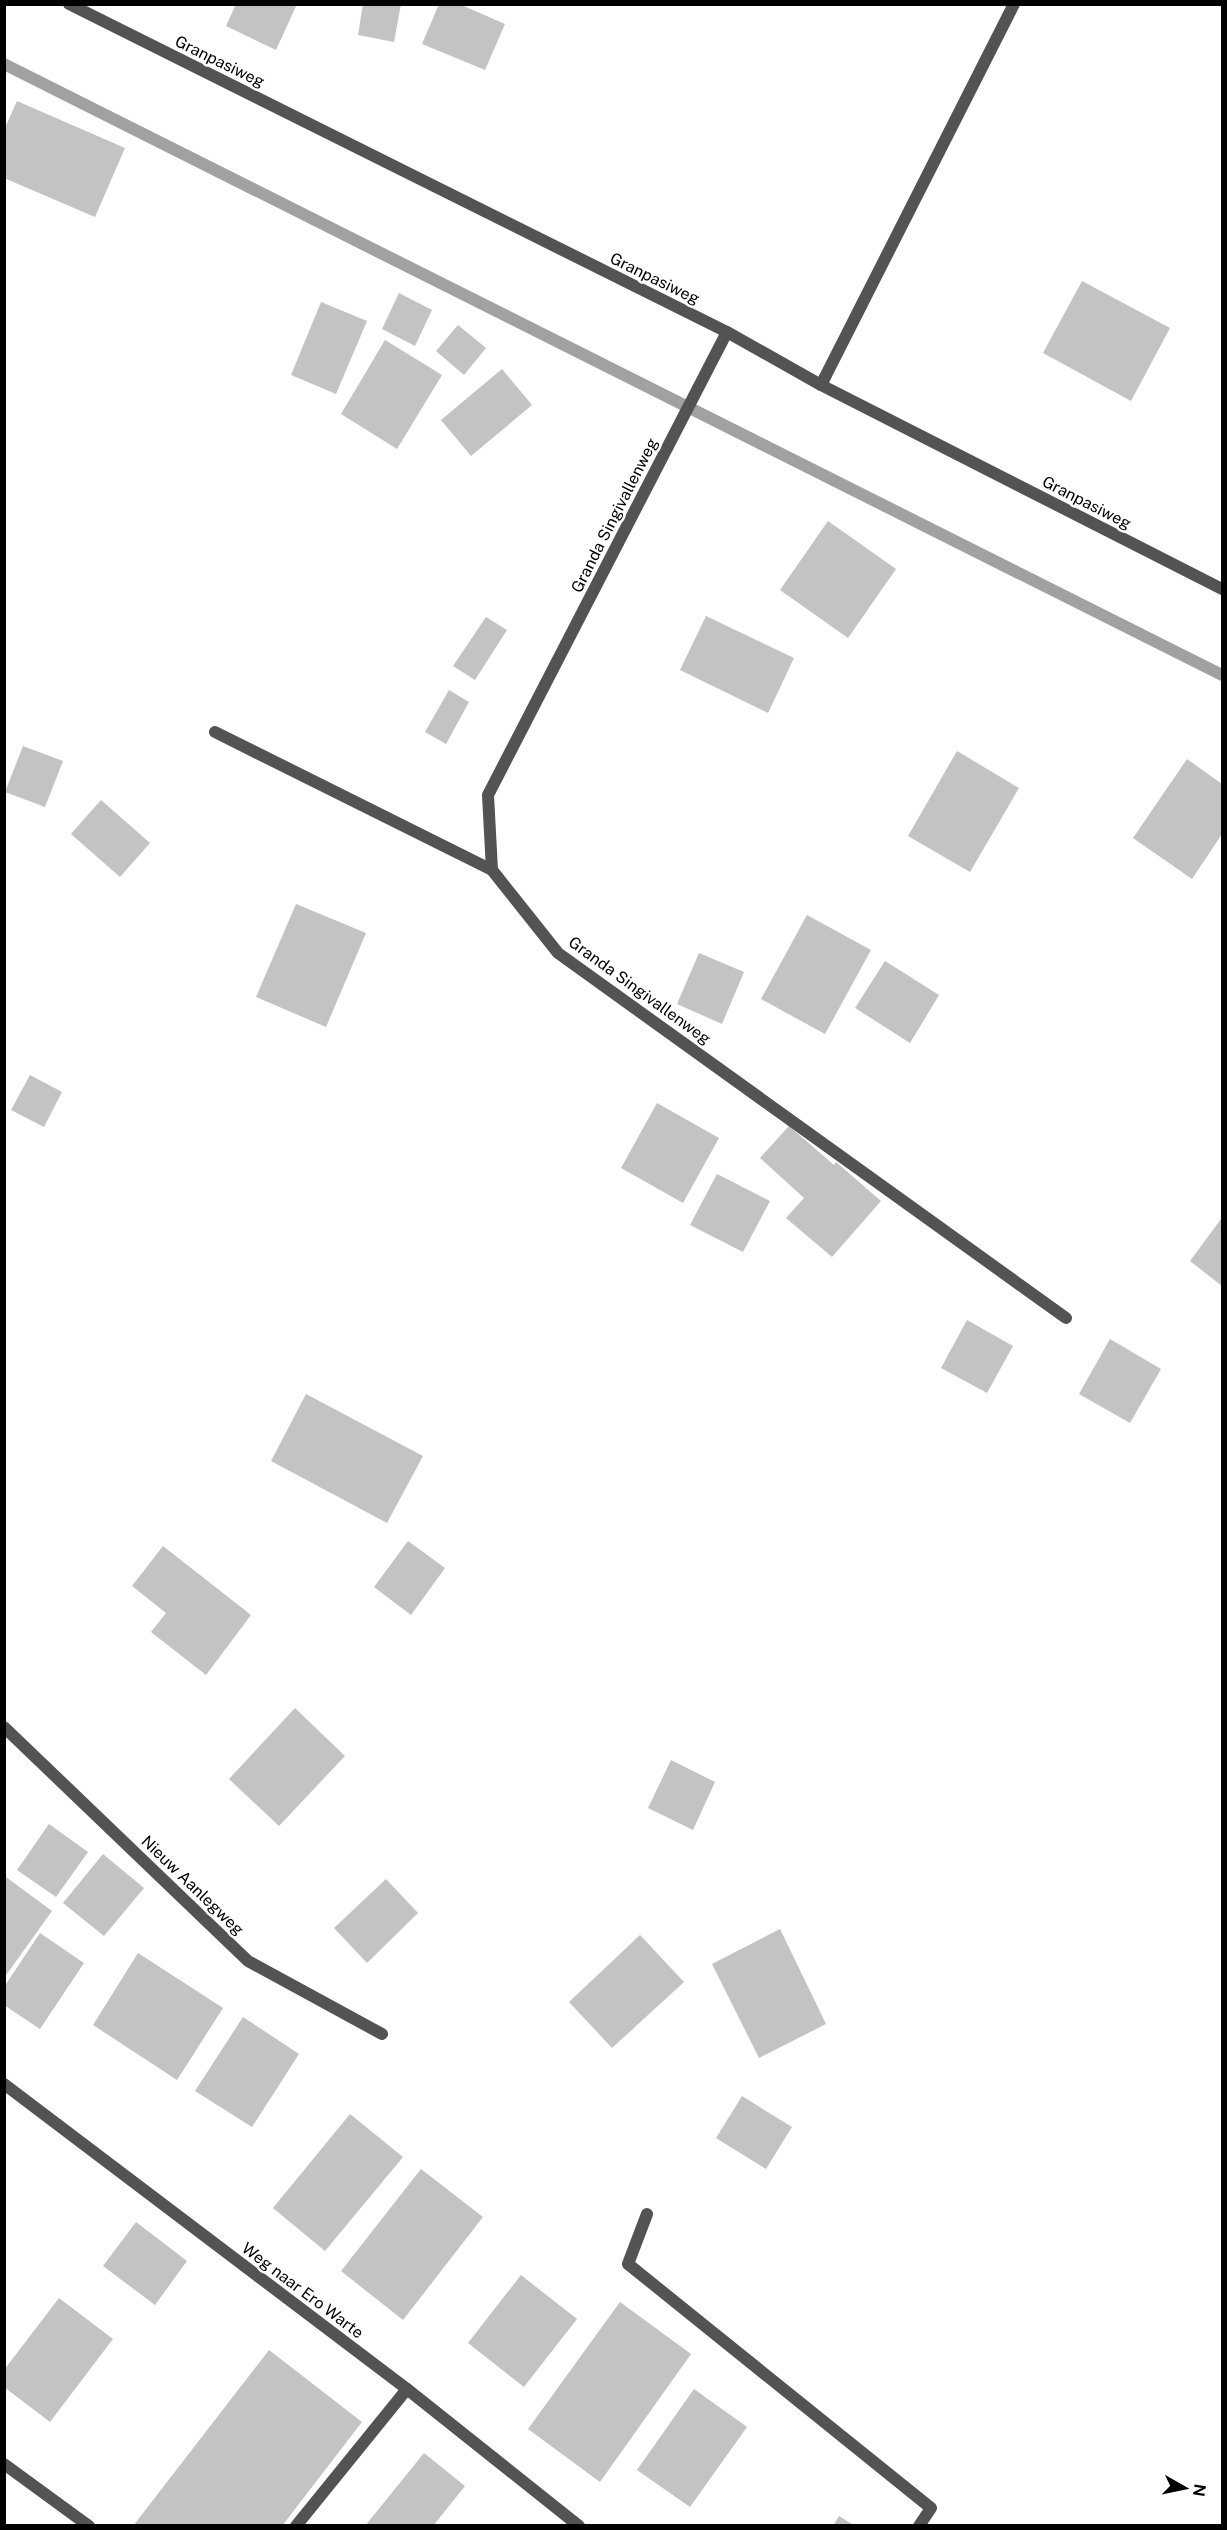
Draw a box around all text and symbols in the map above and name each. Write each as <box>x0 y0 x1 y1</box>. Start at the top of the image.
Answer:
street label: Granpasiweg <box>172 32 268 91</box>
street label: Granpasiweg <box>607 249 703 308</box>
street label: Granda Singivallenweg <box>567 435 662 596</box>
street label: Granpasiweg <box>1039 472 1134 533</box>
street label: Granda Singivallenweg <box>565 932 715 1048</box>
street label: Nieuw Aanlegweg <box>138 1832 248 1939</box>
street label: Weg naar Ero Warte <box>238 2239 367 2342</box>
north arrow <box>1155 2458 1215 2518</box>
text: N <box>1189 2483 1210 2498</box>

